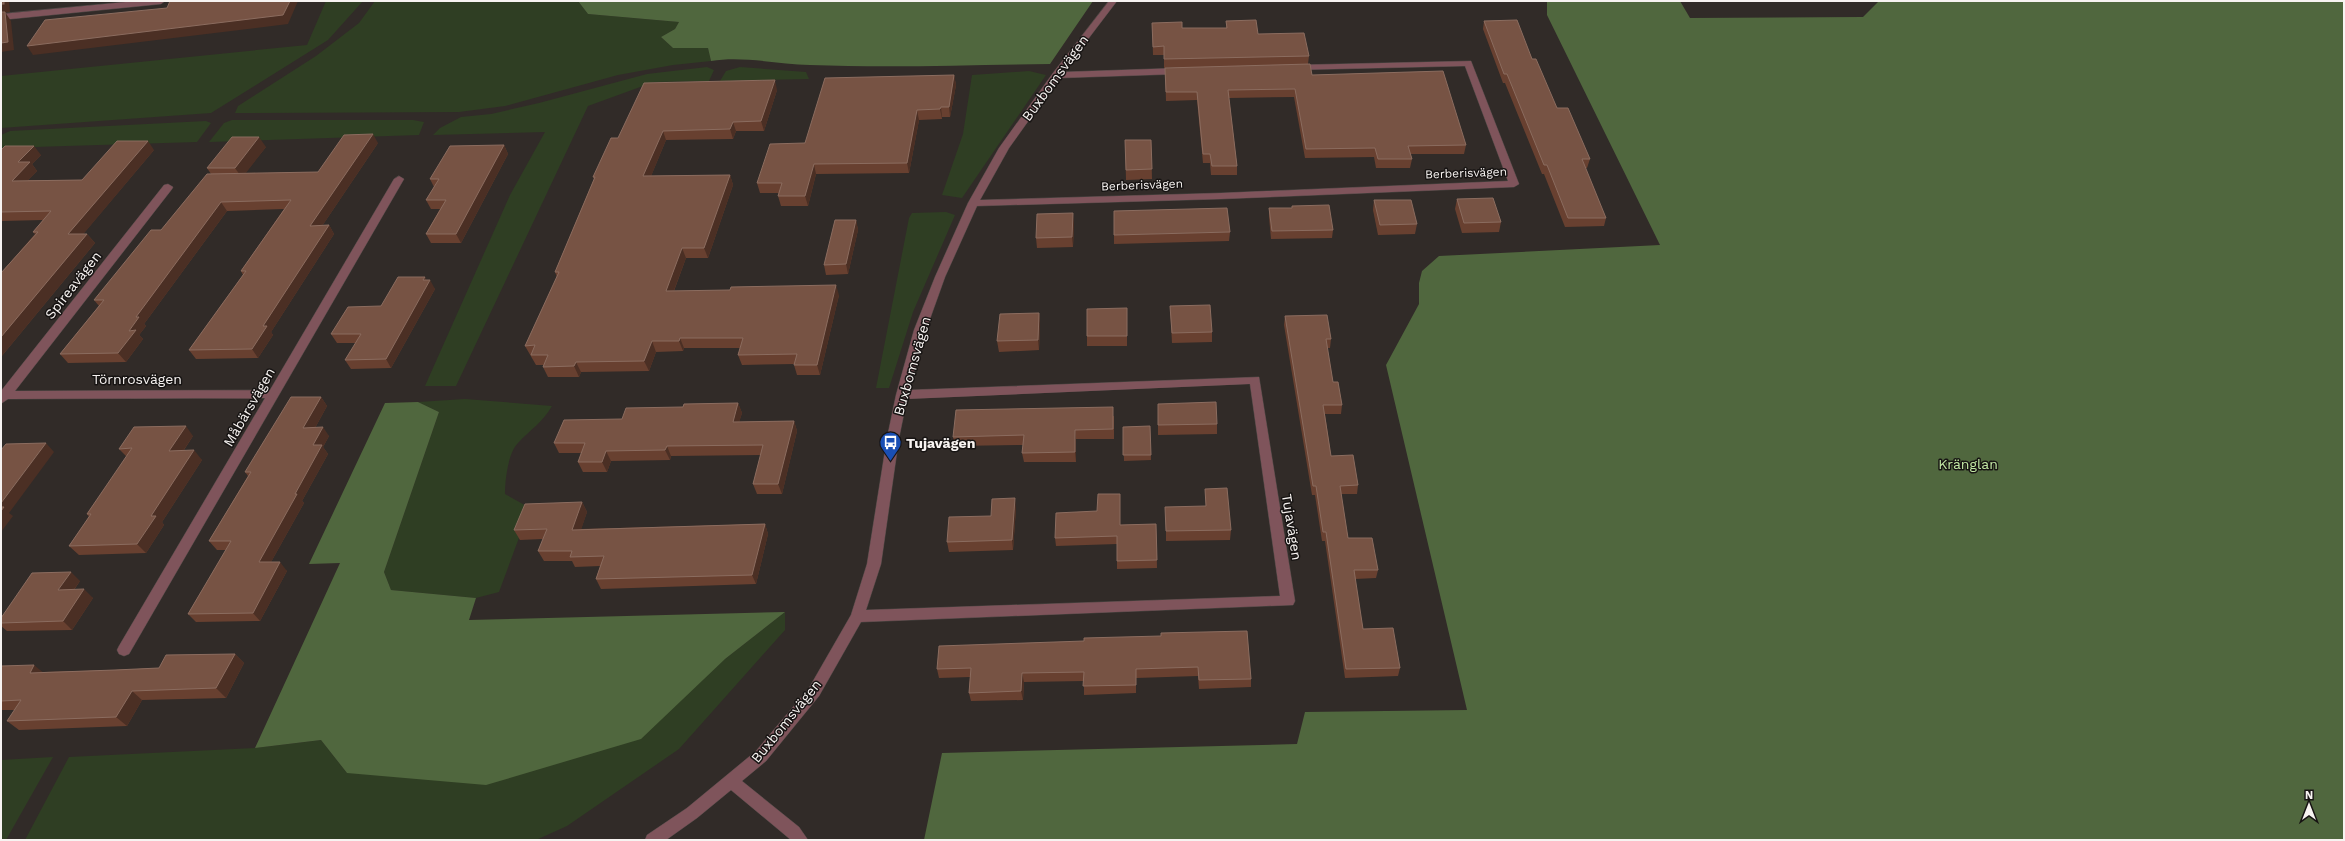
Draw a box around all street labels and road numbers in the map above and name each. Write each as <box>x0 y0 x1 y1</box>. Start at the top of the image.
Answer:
street label: Buxbomsvägen <box>1019 32 1091 124</box>
street label: Berberisvägen <box>1425 165 1507 181</box>
street label: Berberisvägen <box>1101 177 1183 193</box>
street label: Spireavägen <box>41 248 105 322</box>
street label: Buxbomsvägen <box>890 315 934 417</box>
street label: Måbärsvägen <box>220 365 278 449</box>
street label: Törnrosvägen <box>92 371 182 387</box>
street label: Tujavägen <box>1279 493 1305 561</box>
street label: Buxbomsvägen <box>748 676 824 766</box>

